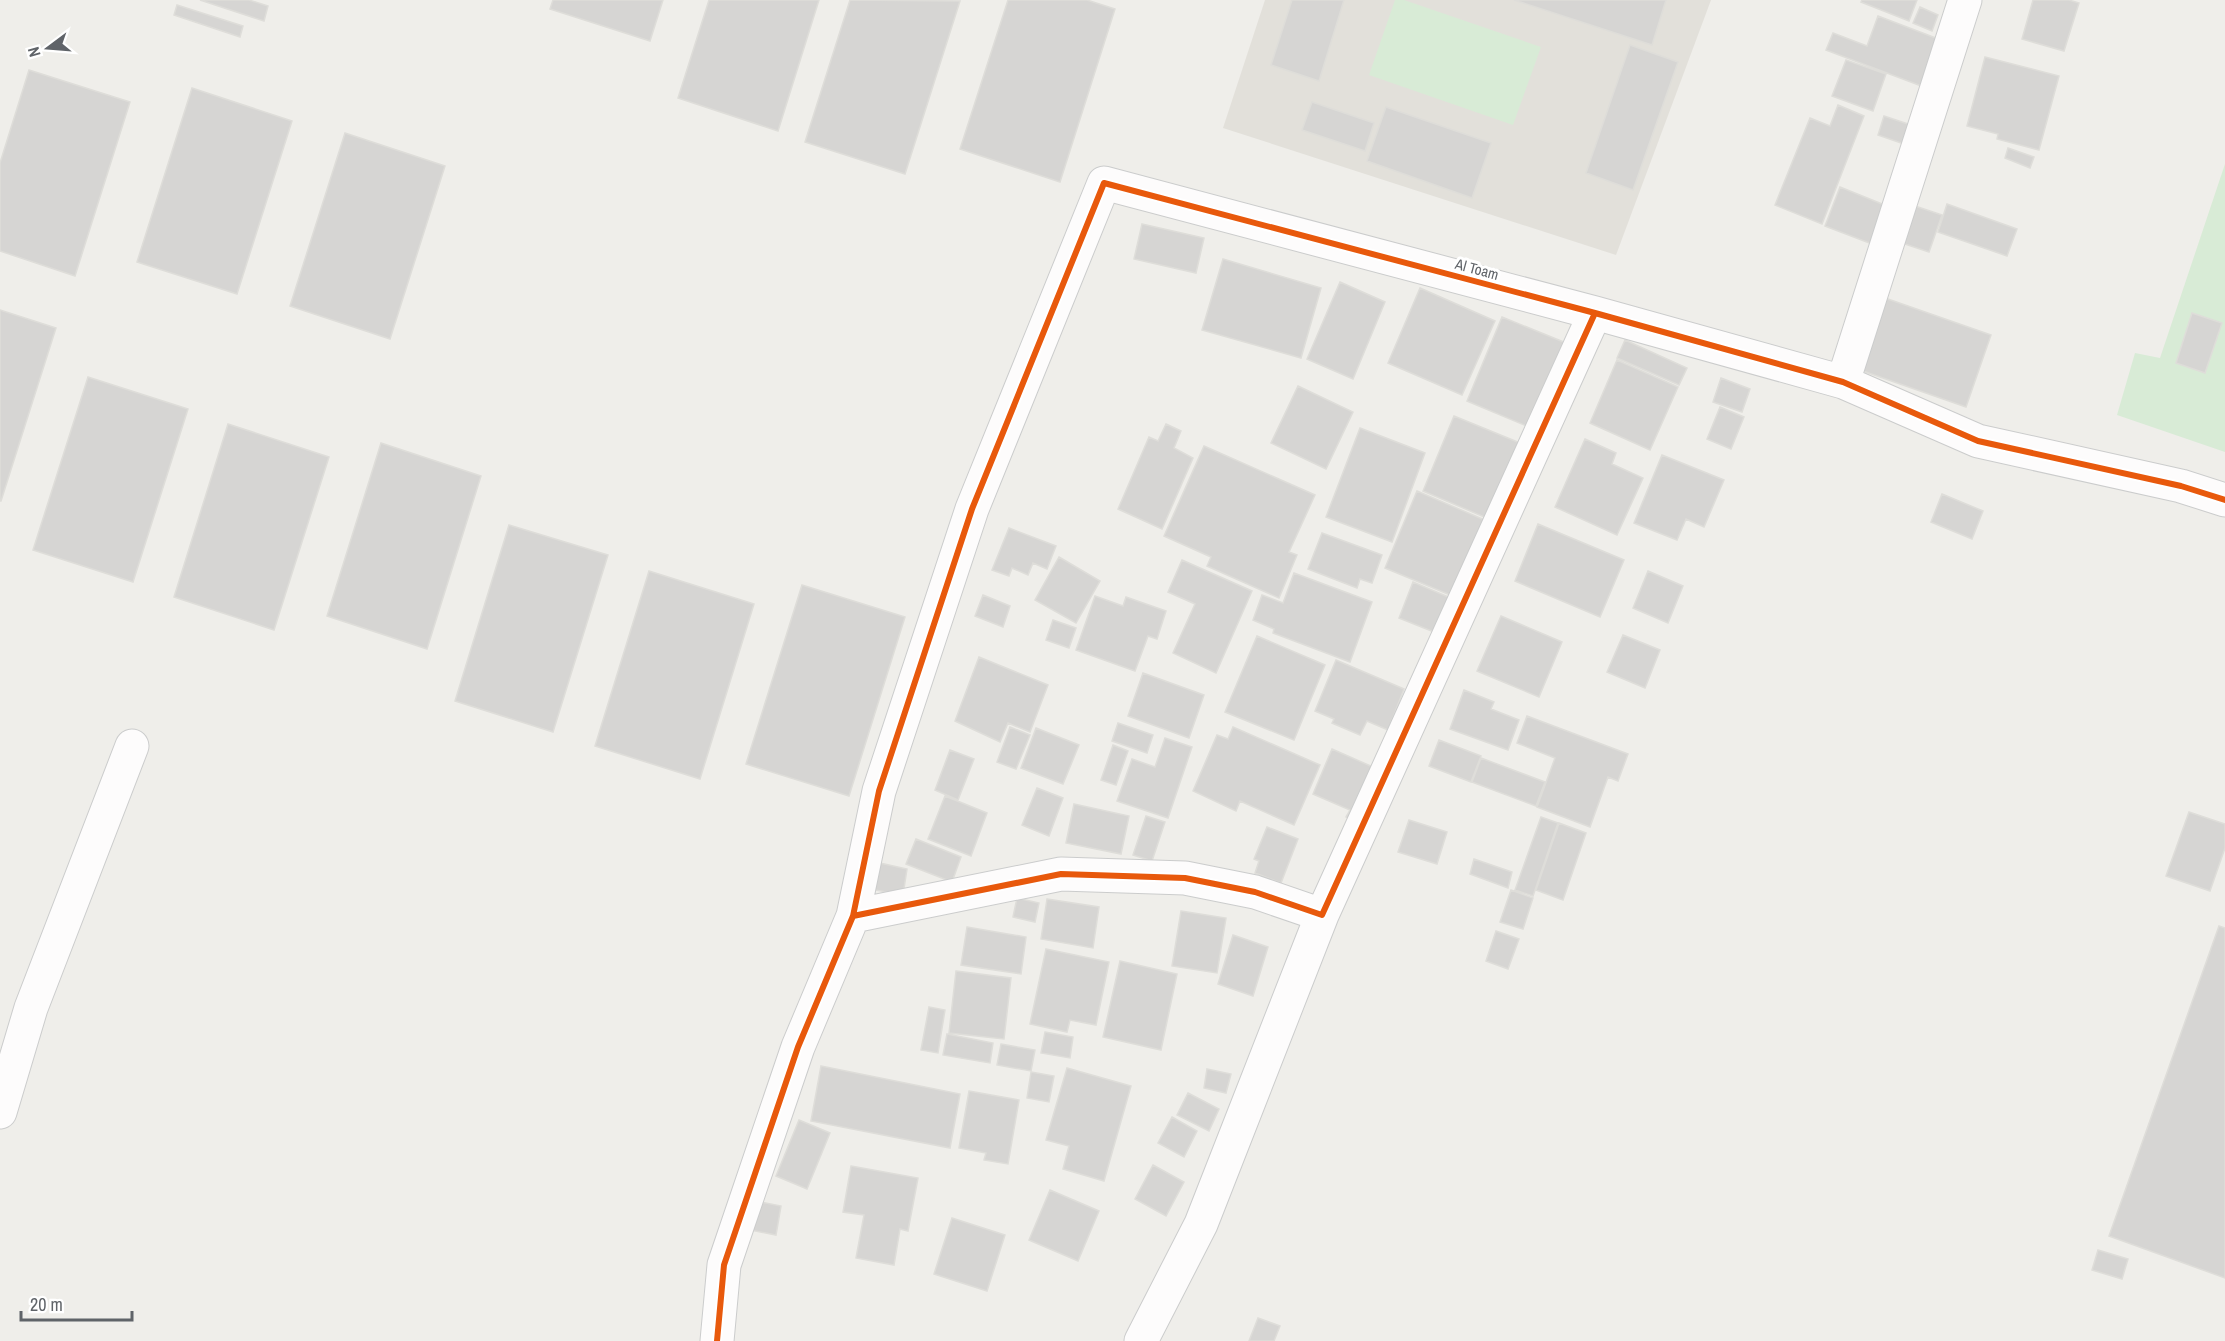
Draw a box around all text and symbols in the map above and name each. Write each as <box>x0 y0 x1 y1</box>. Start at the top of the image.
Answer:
north arrow <box>18 18 78 78</box>
text: N <box>22 45 45 60</box>
street label: Al Toam <box>1452 253 1501 285</box>
scale bar <box>21 1284 132 1322</box>
text: 20 m <box>30 1292 63 1317</box>

